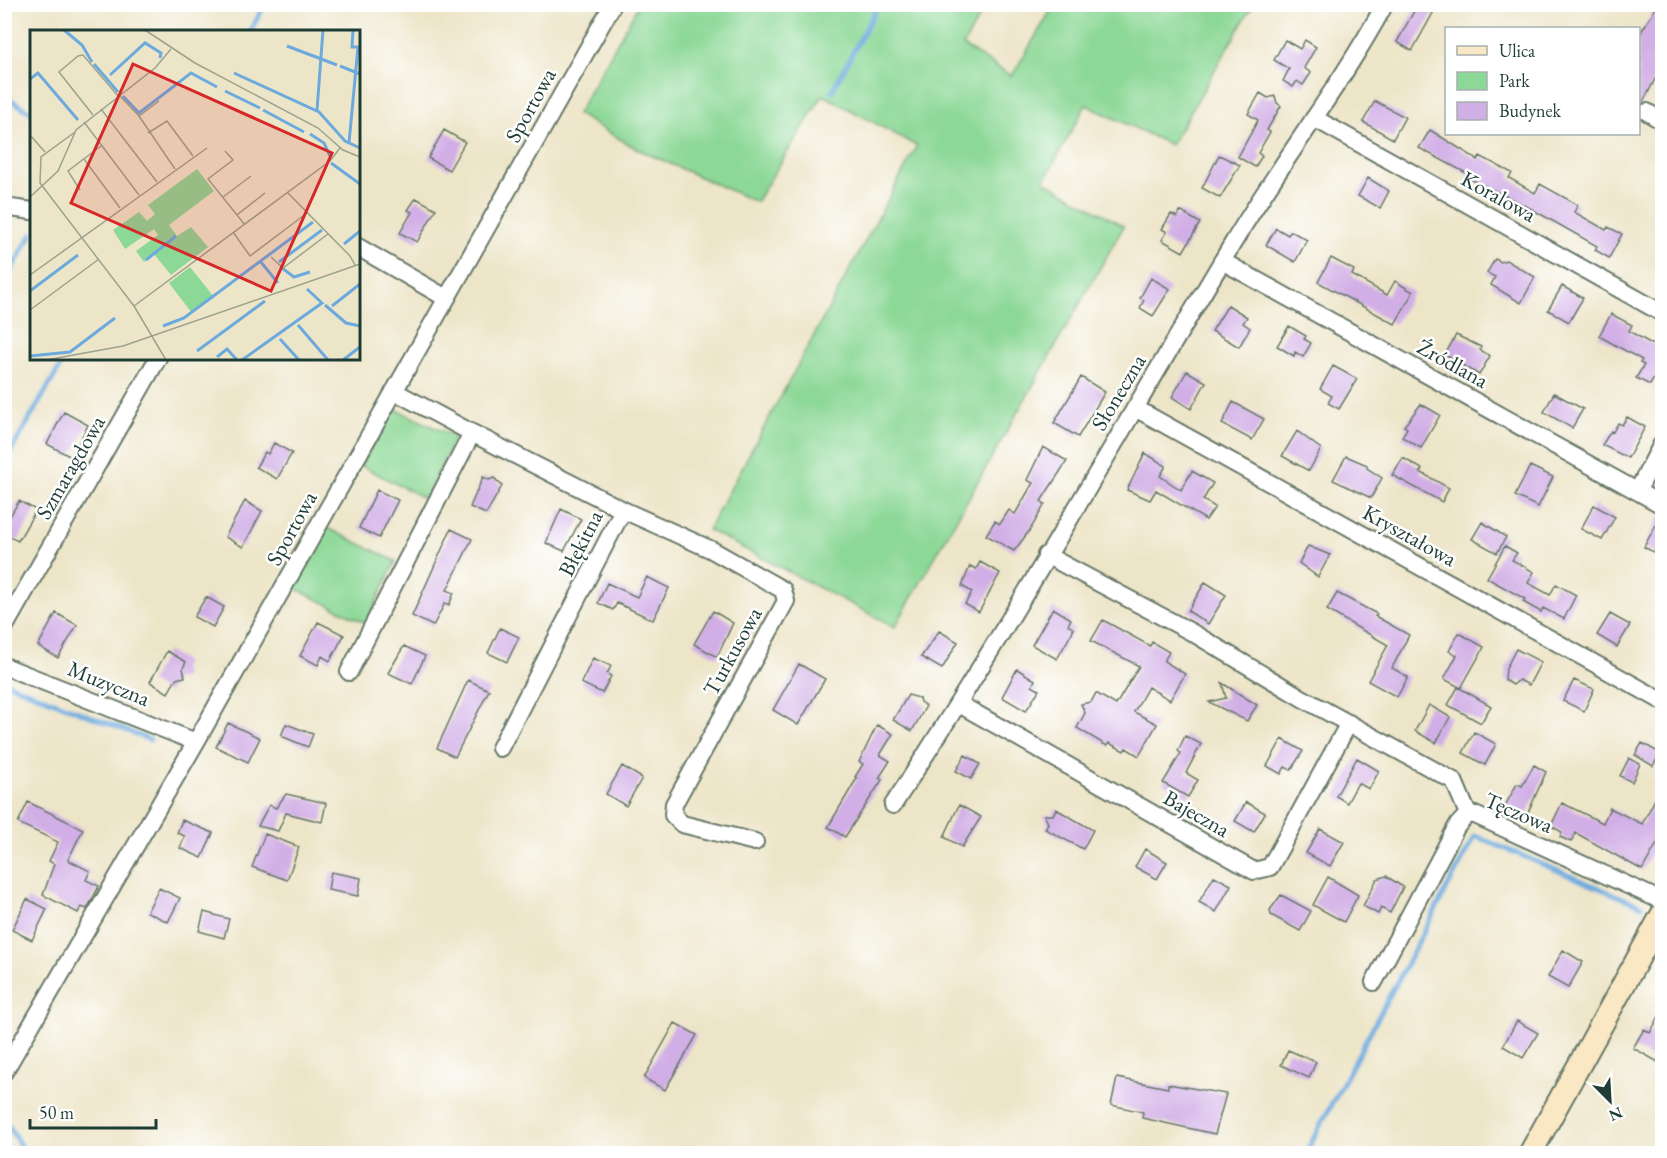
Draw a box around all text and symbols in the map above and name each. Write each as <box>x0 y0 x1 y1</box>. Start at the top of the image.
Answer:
legend <box>1445 27 1640 135</box>
inset map <box>30 30 360 360</box>
text: Ulica <box>1499 39 1536 62</box>
street label: Sportowa <box>498 63 563 148</box>
text: Park <box>1499 69 1530 92</box>
text: Budynek <box>1499 99 1562 122</box>
street label: Koralowa <box>1456 164 1542 229</box>
street label: Źródlana <box>1412 332 1494 395</box>
street label: Słoneczna <box>1084 348 1153 436</box>
street label: Szmaragdowa <box>29 410 112 524</box>
street label: Sportowa <box>259 486 324 571</box>
street label: Kryształowa <box>1358 498 1462 573</box>
street label: Błękitna <box>552 505 609 581</box>
street label: Turkusowa <box>696 602 769 701</box>
street label: Muzyczna <box>64 654 154 713</box>
street label: Bajeczna <box>1158 783 1235 844</box>
street label: Tęczowa <box>1480 785 1558 840</box>
north arrow <box>1580 1071 1640 1131</box>
scale bar <box>30 1092 156 1130</box>
text: 50 m <box>39 1101 74 1124</box>
text: N <box>1606 1102 1626 1126</box>

